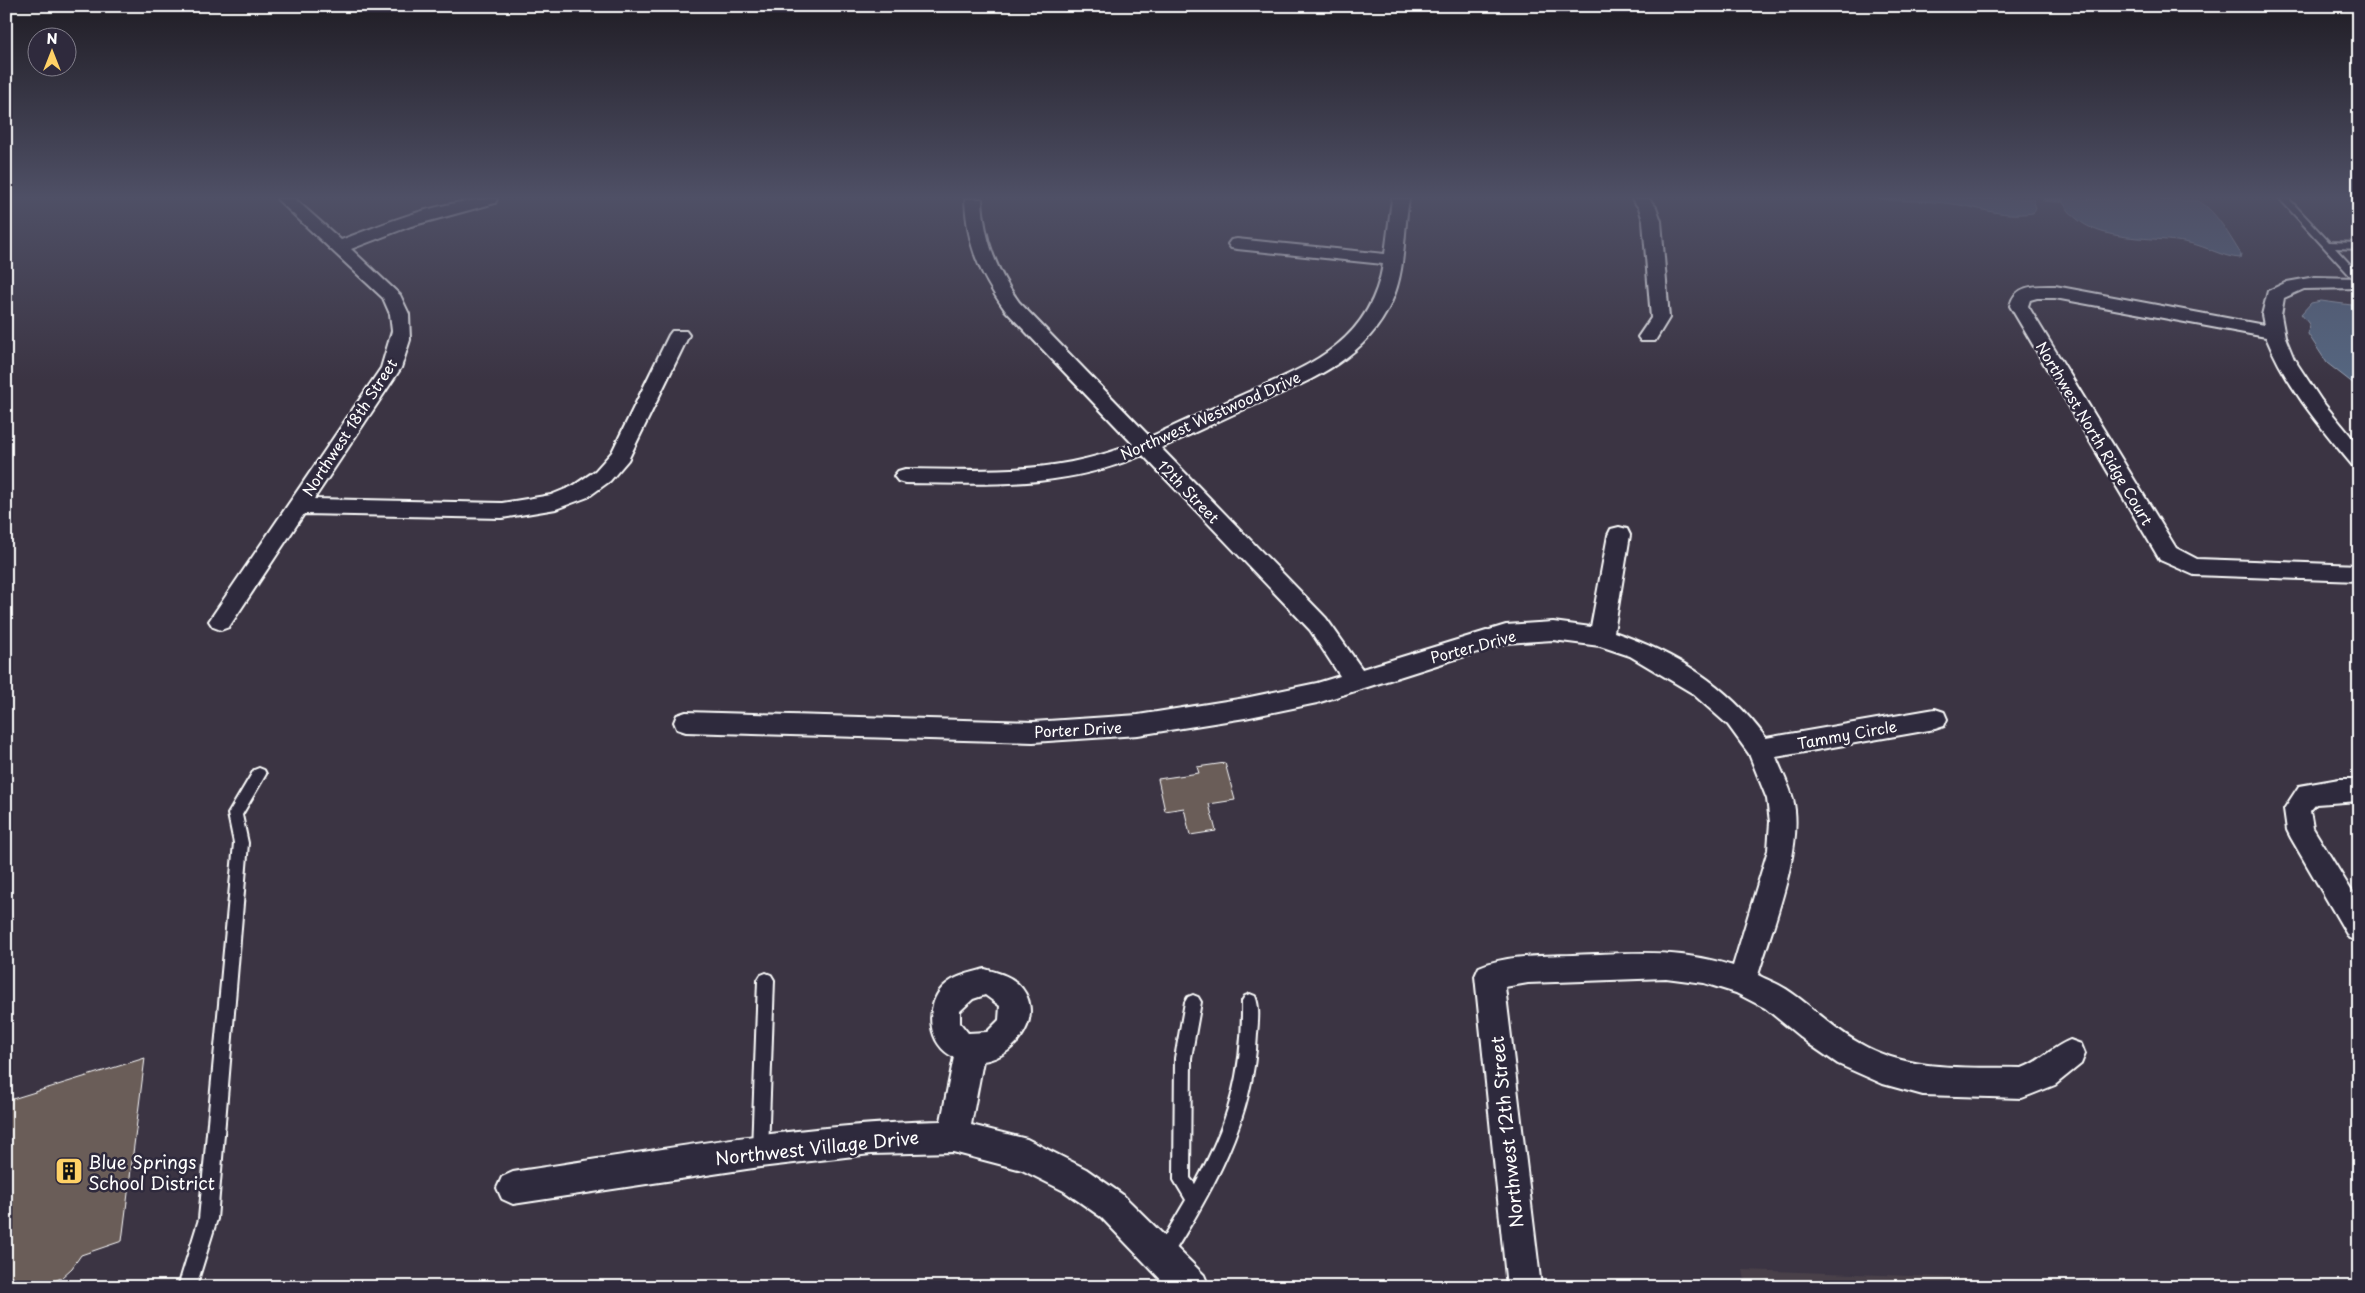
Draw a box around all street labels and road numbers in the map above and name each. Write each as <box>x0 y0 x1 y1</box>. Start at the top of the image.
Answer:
street label: Northwest North Ridge Court <box>2031 337 2159 529</box>
street label: Northwest 18th Street <box>296 354 402 500</box>
street label: Northwest Westwood Drive <box>1116 365 1304 465</box>
street label: 12th Street <box>1153 454 1225 528</box>
street label: Porter Drive <box>1428 624 1518 668</box>
street label: Tammy Circle <box>1795 714 1899 754</box>
street label: Porter Drive <box>1034 715 1122 743</box>
street label: Northwest 12th Street <box>1482 1035 1530 1229</box>
street label: Northwest Village Drive <box>714 1123 920 1171</box>

